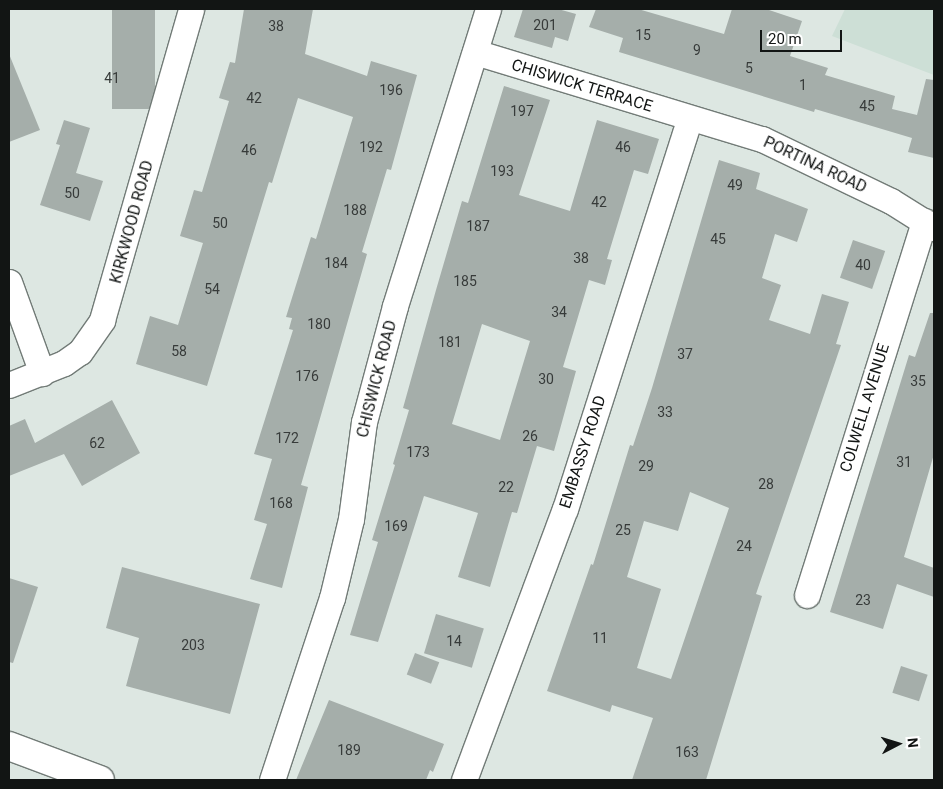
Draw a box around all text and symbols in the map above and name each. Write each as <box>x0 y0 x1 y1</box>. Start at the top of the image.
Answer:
house number: 201 <box>533 17 557 33</box>
house number: 38 <box>268 18 284 34</box>
scale bar <box>763 20 846 52</box>
house number: 15 <box>635 27 651 43</box>
text: 20 m <box>768 30 802 48</box>
house number: 9 <box>693 42 701 58</box>
street label: CHISWICK TERRACE <box>509 55 655 117</box>
house number: 5 <box>745 60 753 76</box>
house number: 41 <box>104 70 120 86</box>
house number: 1 <box>799 77 807 93</box>
house number: 196 <box>379 82 403 98</box>
house number: 42 <box>246 90 262 106</box>
house number: 45 <box>859 98 875 114</box>
house number: 197 <box>510 103 534 119</box>
street label: PORTINA ROAD <box>760 133 870 197</box>
house number: 192 <box>359 139 383 155</box>
house number: 46 <box>615 139 631 155</box>
house number: 46 <box>241 142 257 158</box>
street label: KIRKWOOD ROAD <box>106 158 158 286</box>
house number: 193 <box>490 163 514 179</box>
house number: 49 <box>727 177 743 193</box>
house number: 50 <box>64 185 80 201</box>
house number: 42 <box>591 194 607 210</box>
house number: 188 <box>343 202 367 218</box>
house number: 50 <box>212 215 228 231</box>
house number: 187 <box>466 218 490 234</box>
house number: 45 <box>710 231 726 247</box>
house number: 38 <box>573 250 589 266</box>
house number: 184 <box>324 255 348 271</box>
house number: 40 <box>855 257 871 273</box>
house number: 185 <box>453 273 477 289</box>
house number: 54 <box>204 281 220 297</box>
house number: 34 <box>551 304 567 320</box>
house number: 180 <box>307 316 331 332</box>
street label: CHISWICK ROAD <box>353 318 401 440</box>
house number: 181 <box>438 334 462 350</box>
street label: COLWELL AVENUE <box>836 341 894 475</box>
house number: 58 <box>171 343 187 359</box>
house number: 37 <box>677 346 693 362</box>
house number: 176 <box>295 368 319 384</box>
house number: 30 <box>538 371 554 387</box>
house number: 35 <box>910 373 926 389</box>
street label: EMBASSY ROAD <box>556 393 610 511</box>
house number: 33 <box>657 404 673 420</box>
house number: 26 <box>522 428 538 444</box>
house number: 172 <box>275 430 299 446</box>
house number: 62 <box>89 435 105 451</box>
house number: 173 <box>406 444 430 460</box>
house number: 31 <box>896 454 912 470</box>
house number: 29 <box>638 458 654 474</box>
house number: 28 <box>758 476 774 492</box>
house number: 22 <box>498 479 514 495</box>
house number: 168 <box>269 495 293 511</box>
house number: 169 <box>384 518 408 534</box>
house number: 25 <box>615 522 631 538</box>
house number: 24 <box>736 538 752 554</box>
house number: 23 <box>855 592 871 608</box>
house number: 11 <box>592 630 608 646</box>
house number: 14 <box>446 633 462 649</box>
house number: 203 <box>181 637 205 653</box>
north arrow <box>873 719 923 769</box>
text: N <box>905 737 921 748</box>
house number: 189 <box>337 742 361 758</box>
house number: 163 <box>675 744 699 760</box>

